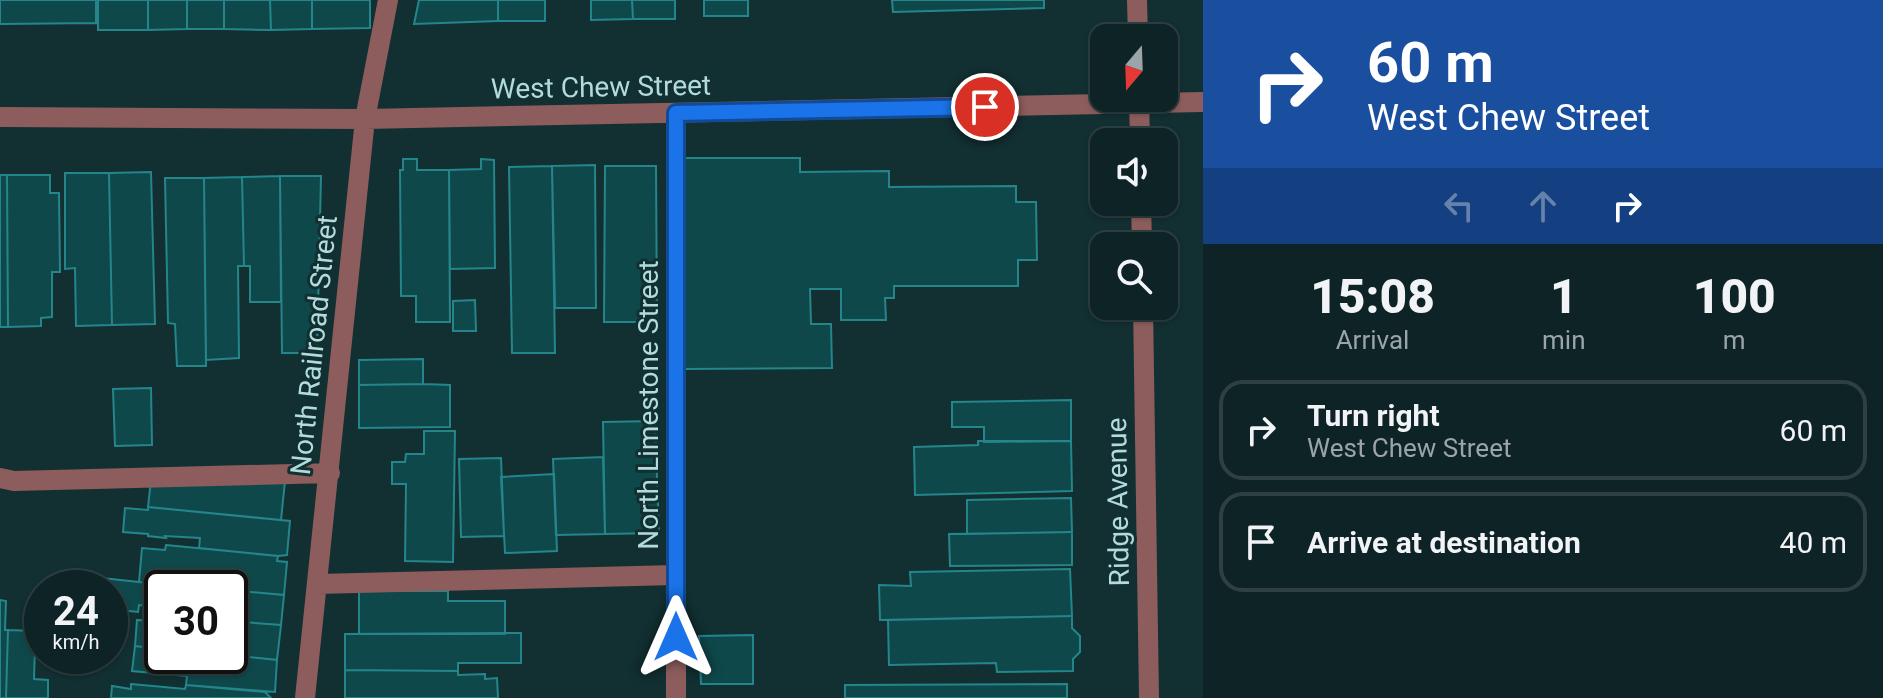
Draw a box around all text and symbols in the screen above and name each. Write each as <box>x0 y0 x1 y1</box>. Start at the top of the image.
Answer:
north arrow <box>1090 24 1178 112</box>
map controls <box>1090 24 1178 320</box>
text: 60 m <box>1367 30 1494 96</box>
icon: right <box>1235 32 1339 136</box>
street label: West Chew Street <box>491 69 711 105</box>
pin <box>951 73 1019 141</box>
icon: arrive <box>963 85 1007 129</box>
text: West Chew Street <box>1367 97 1650 139</box>
button: sound <box>1090 128 1178 216</box>
icon: left <box>1437 184 1481 228</box>
icon: ahead <box>1521 184 1565 228</box>
icon: right <box>1605 184 1649 228</box>
street label: North Railroad Street <box>284 214 344 476</box>
button: search <box>1090 232 1178 320</box>
street label: North Limestone Street <box>632 260 665 550</box>
text: 15:08 <box>1310 268 1435 325</box>
text: 1 <box>1550 268 1578 325</box>
text: 100 <box>1693 268 1776 325</box>
text: Arrival <box>1336 325 1409 355</box>
text: min <box>1542 325 1586 355</box>
text: m <box>1723 325 1746 355</box>
text: Turn right <box>1307 398 1440 433</box>
icon: right <box>1239 408 1283 452</box>
text: 60 m <box>1780 413 1847 448</box>
street label: Ridge Avenue <box>1100 417 1136 587</box>
text: West Chew Street <box>1307 433 1511 463</box>
icon: arrive <box>1239 520 1283 564</box>
text: Arrive at destination <box>1307 525 1581 560</box>
text: 40 m <box>1780 525 1847 560</box>
speed limit sign: 30 <box>144 570 248 674</box>
text: 24 <box>53 588 99 635</box>
position arrow <box>634 595 718 679</box>
text: km/h <box>53 630 99 654</box>

